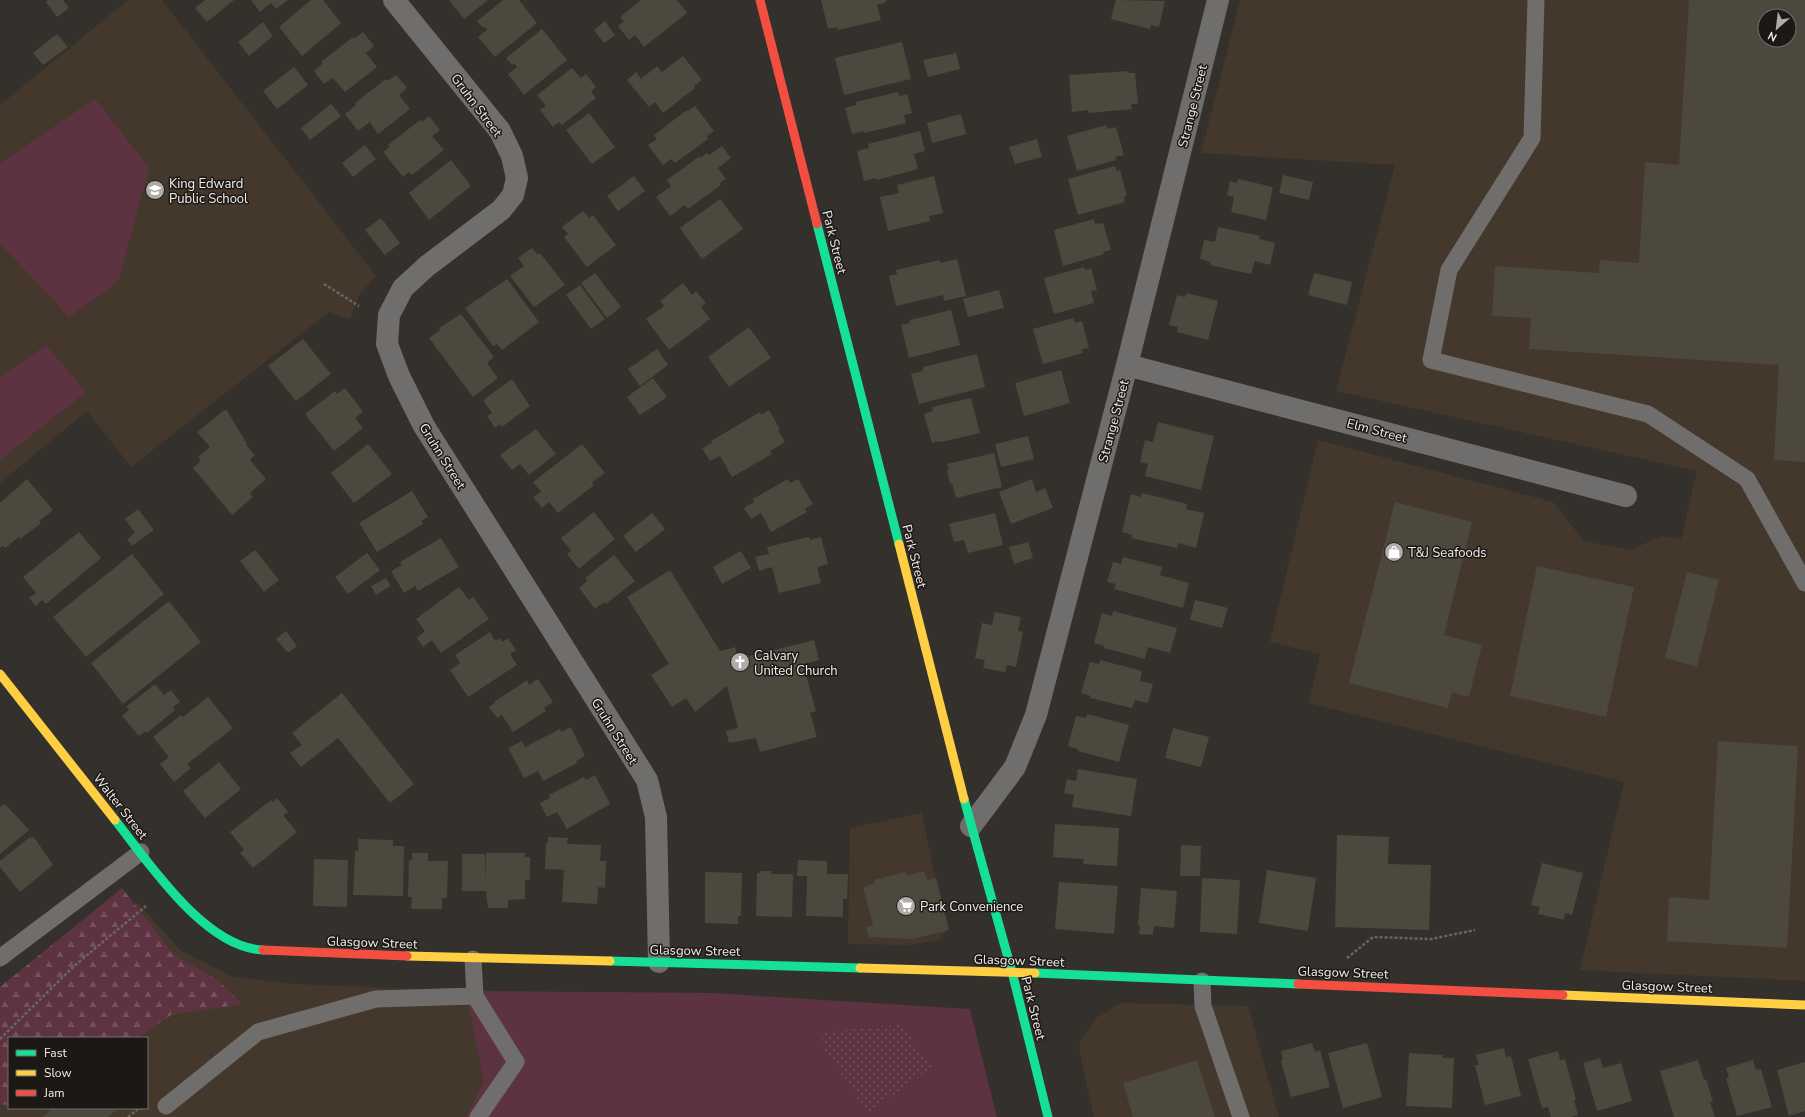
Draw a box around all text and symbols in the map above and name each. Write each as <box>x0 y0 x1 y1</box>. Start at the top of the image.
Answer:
north arrow <box>1757 8 1797 48</box>
text: N <box>1765 28 1780 45</box>
street label: Strange Street <box>1174 63 1212 150</box>
street label: Gruhn Street <box>446 70 506 141</box>
place label: King Edward Public School <box>169 175 248 208</box>
school or university icon: King Edward Public School <box>144 179 166 201</box>
street label: Park Street <box>817 209 851 276</box>
street label: Strange Street <box>1094 378 1134 465</box>
street label: Elm Street <box>1345 414 1409 448</box>
street label: Gruhn Street <box>415 420 470 493</box>
street label: Park Street <box>897 523 931 590</box>
shop icon: T&J Seafoods <box>1383 541 1405 563</box>
place label: T&J Seafoods <box>1408 544 1487 562</box>
place label: Calvary United Church <box>754 647 838 680</box>
church icon: Calvary United Church <box>729 651 751 673</box>
street label: Gruhn Street <box>587 695 642 768</box>
street label: Walter Street <box>89 770 152 844</box>
supermarket icon: Park Convenience <box>895 895 917 917</box>
place label: Park Convenience <box>920 898 1023 916</box>
street label: Glasgow Street <box>326 932 418 954</box>
street label: Glasgow Street <box>649 941 741 961</box>
street label: Glasgow Street <box>973 950 1065 972</box>
street label: Glasgow Street <box>1297 962 1389 984</box>
street label: Park Street <box>1016 975 1050 1042</box>
street label: Glasgow Street <box>1621 976 1713 998</box>
legend <box>8 1037 148 1109</box>
text: Fast <box>44 1045 67 1061</box>
text: Slow <box>44 1065 72 1081</box>
text: Jam <box>43 1085 65 1101</box>

